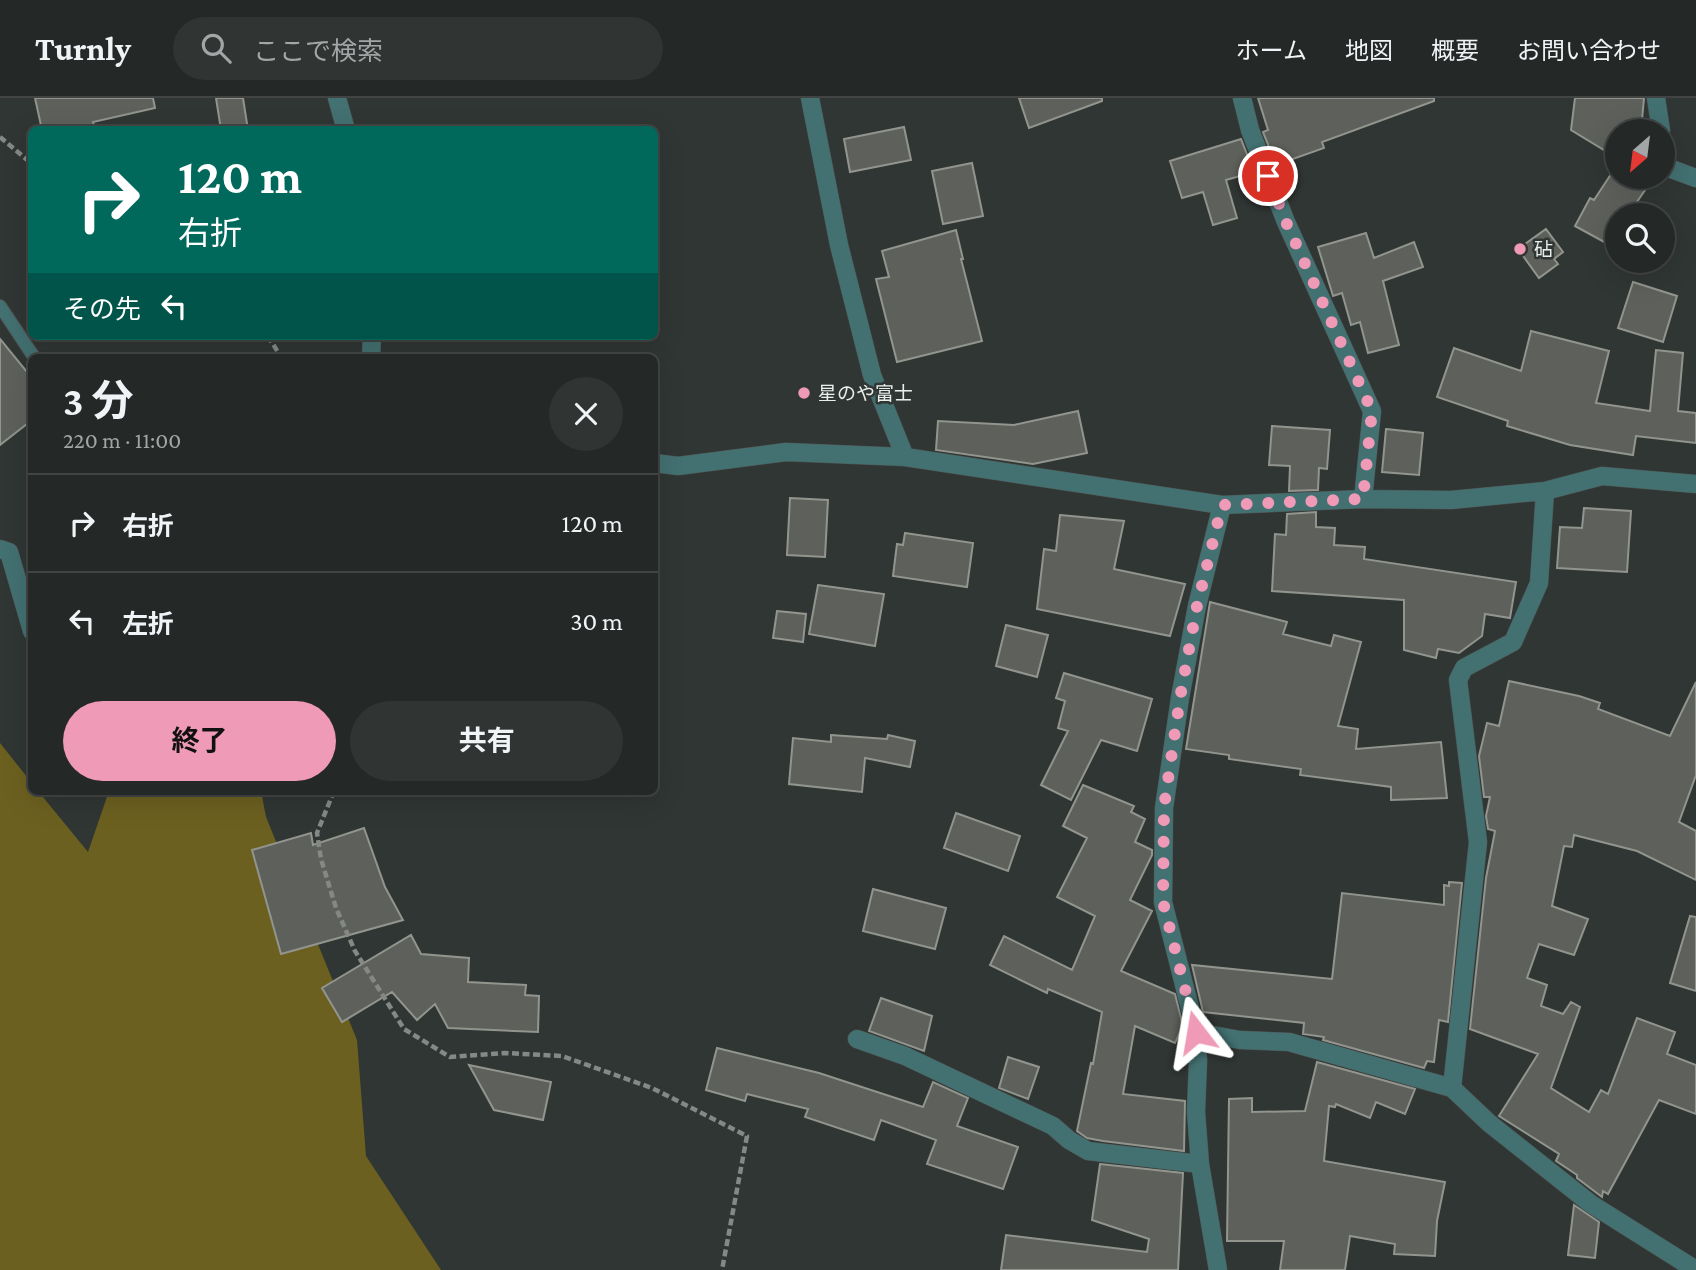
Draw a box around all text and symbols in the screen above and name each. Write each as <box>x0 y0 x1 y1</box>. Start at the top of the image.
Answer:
search box <box>173 17 663 80</box>
icon: search <box>197 29 235 67</box>
text: Turnly <box>35 30 131 67</box>
text: ここで検索 <box>253 37 383 66</box>
text: ホーム <box>1236 37 1307 64</box>
text: 地図 <box>1345 37 1393 64</box>
text: 概要 <box>1431 37 1479 64</box>
text: お問い合わせ <box>1517 37 1661 64</box>
north arrow <box>1605 119 1675 189</box>
map controls <box>1605 119 1675 273</box>
pin <box>1238 146 1298 206</box>
text: 120 m <box>178 149 302 204</box>
icon: right <box>63 154 154 245</box>
icon: arrive <box>1249 157 1287 195</box>
button: search <box>1605 203 1675 273</box>
text: 右折 <box>178 215 242 251</box>
place label: 砧 <box>1534 239 1553 260</box>
marker: 砧 <box>1512 241 1528 257</box>
icon: left <box>155 287 193 325</box>
text: その先 <box>63 295 141 324</box>
text: 3 分 <box>63 377 134 424</box>
button: close <box>549 377 623 451</box>
place label: 星のや富士 <box>818 383 913 404</box>
marker: 星のや富士 <box>796 385 812 401</box>
text: 220 m · 11:00 <box>63 427 181 453</box>
icon: right <box>63 504 101 542</box>
text: 120 m <box>562 509 623 538</box>
text: 右折 <box>122 512 174 541</box>
icon: left <box>63 602 101 640</box>
text: 30 m <box>570 607 623 636</box>
text: 左折 <box>122 610 174 639</box>
button: 終了 <box>63 701 336 781</box>
button: 共有 <box>350 701 623 781</box>
position arrow <box>1159 995 1233 1069</box>

